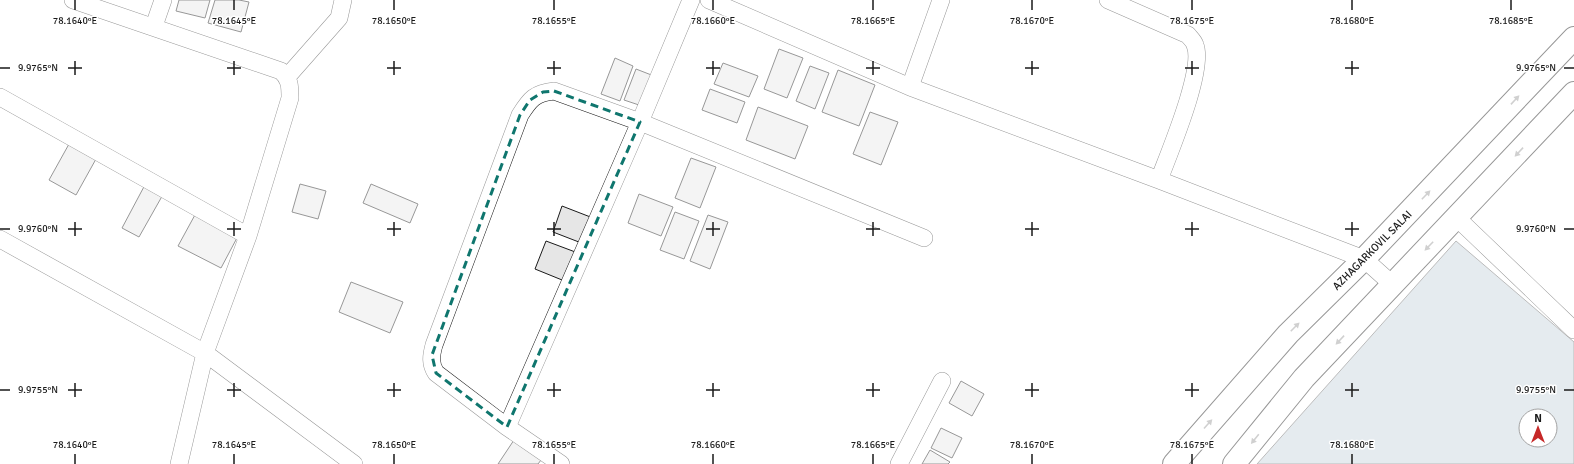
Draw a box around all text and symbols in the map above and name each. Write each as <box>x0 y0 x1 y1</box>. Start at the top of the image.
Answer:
text: 78.1640°E <box>53 15 98 27</box>
text: 78.1645°E <box>212 15 257 27</box>
text: 78.1650°E <box>372 15 417 27</box>
text: 78.1655°E <box>532 15 577 27</box>
text: 78.1660°E <box>691 15 736 27</box>
text: 78.1665°E <box>851 15 896 27</box>
text: 78.1670°E <box>1010 15 1055 27</box>
text: 78.1675°E <box>1170 15 1215 27</box>
text: 78.1680°E <box>1330 15 1375 27</box>
text: 78.1685°E <box>1489 15 1534 27</box>
text: 9.9765°N <box>18 62 58 74</box>
text: 9.9765°N <box>1516 62 1556 74</box>
one-way arrow <box>1510 95 1520 105</box>
one-way arrow <box>1514 147 1524 157</box>
one-way arrow <box>1421 190 1431 200</box>
street label: AZHAGARKOVIL SALAI <box>1330 208 1415 293</box>
text: 9.9760°N <box>18 223 58 235</box>
text: 9.9760°N <box>1516 223 1556 235</box>
one-way arrow <box>1425 241 1434 251</box>
one-way arrow <box>1290 322 1300 332</box>
one-way arrow <box>1335 335 1344 345</box>
text: 9.9755°N <box>18 384 58 396</box>
text: 9.9755°N <box>1516 384 1556 396</box>
north arrow <box>1518 408 1558 448</box>
text: N <box>1534 412 1542 425</box>
one-way arrow <box>1203 419 1212 428</box>
one-way arrow <box>1250 433 1259 444</box>
text: 78.1640°E <box>53 439 98 451</box>
text: 78.1645°E <box>212 439 257 451</box>
text: 78.1650°E <box>372 439 417 451</box>
text: 78.1655°E <box>532 439 577 451</box>
text: 78.1660°E <box>691 439 736 451</box>
text: 78.1665°E <box>851 439 896 451</box>
text: 78.1670°E <box>1010 439 1055 451</box>
text: 78.1675°E <box>1170 439 1215 451</box>
text: 78.1680°E <box>1330 439 1375 451</box>

